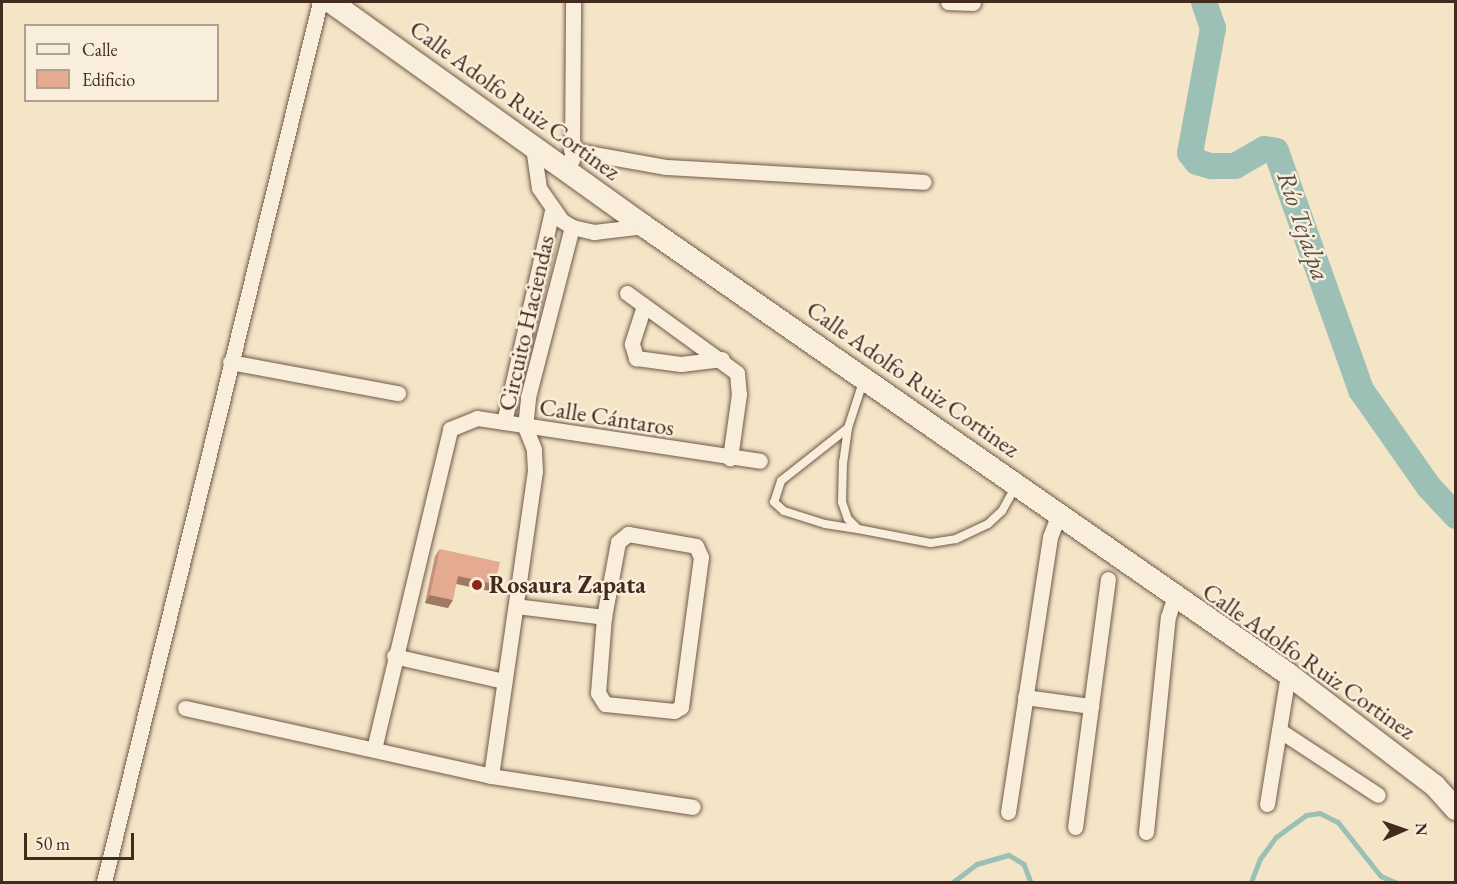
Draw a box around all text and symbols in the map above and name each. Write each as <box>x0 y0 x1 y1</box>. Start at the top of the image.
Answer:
street label: Calle Adolfo Ruiz Cortinez <box>404 14 626 186</box>
legend <box>24 24 219 102</box>
text: Calle <box>82 38 118 61</box>
text: Edificio <box>82 68 135 91</box>
water label: Río Tejalpa <box>1270 167 1336 285</box>
street label: Circuito Haciendas <box>492 232 560 414</box>
street label: Calle Adolfo Ruiz Cortinez <box>801 295 1025 463</box>
street label: Calle Cántaros <box>537 392 677 442</box>
place label: Rosaura Zapata <box>489 571 646 599</box>
street label: Calle Adolfo Ruiz Cortinez <box>1197 577 1421 745</box>
marker: Rosaura Zapata <box>470 578 484 592</box>
north arrow <box>1373 800 1433 860</box>
scale bar <box>27 821 136 859</box>
text: N <box>1411 823 1432 836</box>
text: 50 m <box>35 832 70 855</box>

